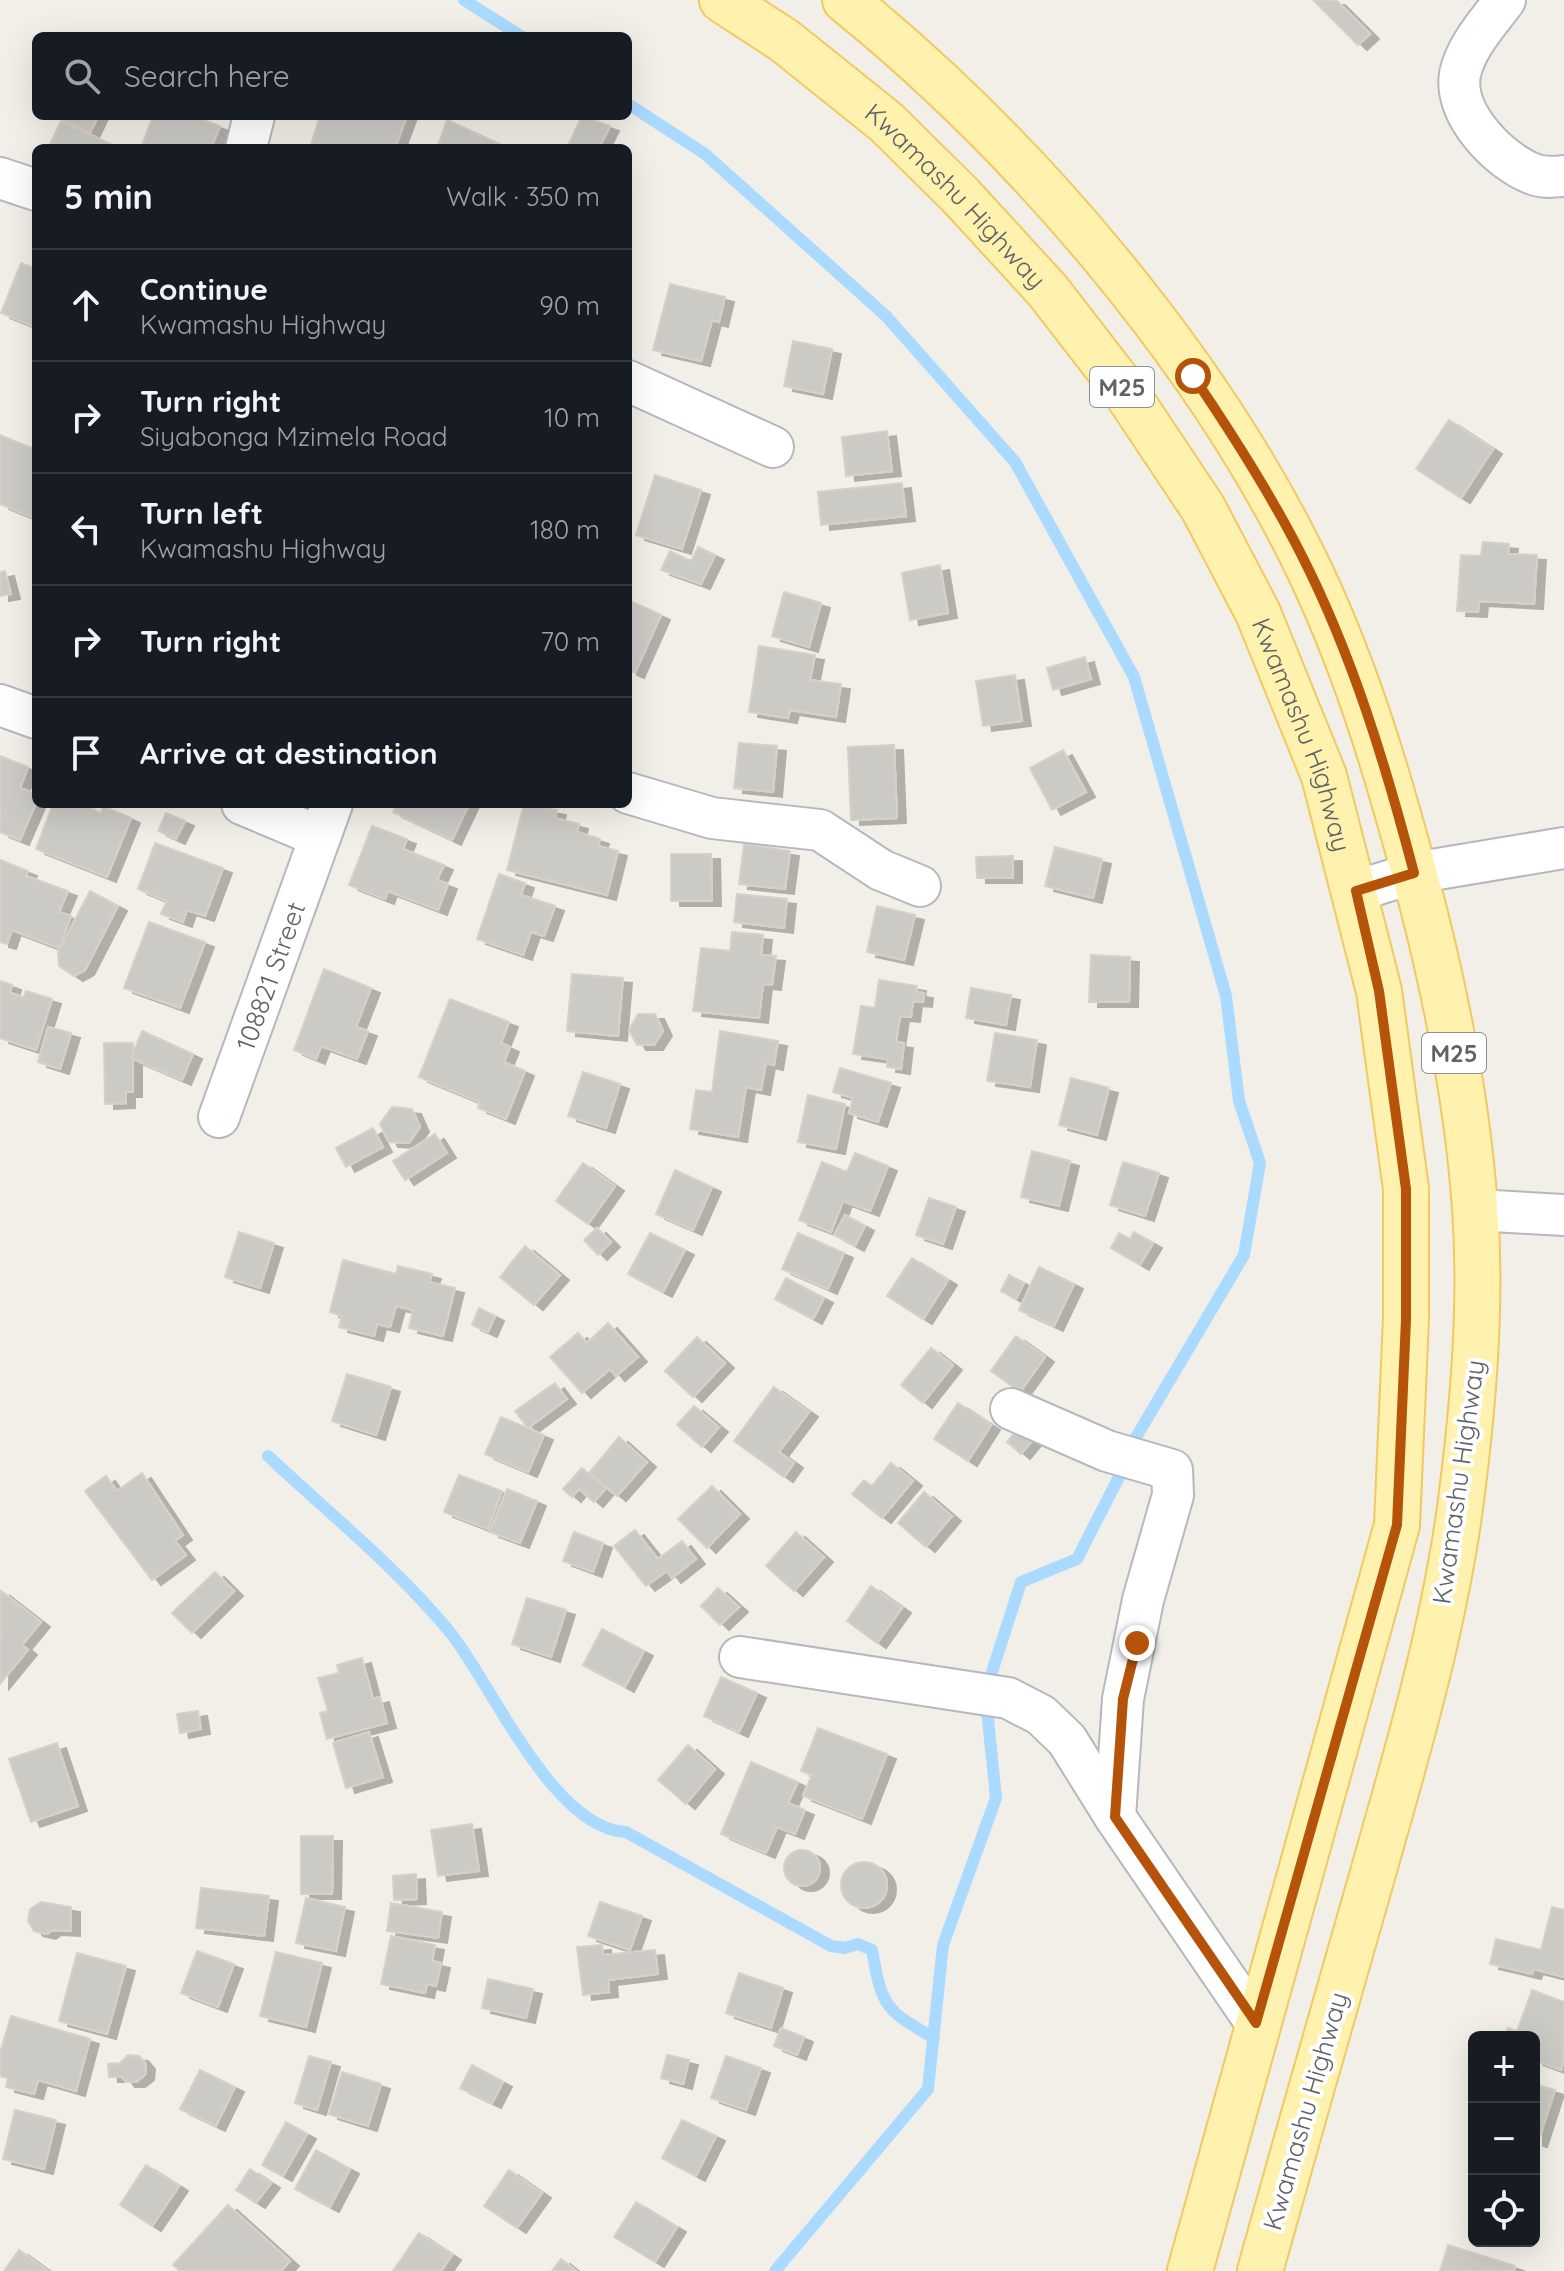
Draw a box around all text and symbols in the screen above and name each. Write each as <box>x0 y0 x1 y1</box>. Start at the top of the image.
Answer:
search box <box>32 32 632 120</box>
icon: search <box>60 54 104 98</box>
text: Search here <box>124 57 290 95</box>
street label: Kwamashu Highway <box>859 95 1054 295</box>
text: 5 min <box>64 175 153 218</box>
text: Walk · 350 m <box>446 180 600 213</box>
text: Continue <box>140 270 268 308</box>
icon: ahead <box>64 283 108 327</box>
text: 90 m <box>539 289 600 322</box>
text: Kwamashu Highway <box>140 308 386 341</box>
route start <box>1175 358 1211 394</box>
road number: M25 <box>1090 367 1154 407</box>
text: Turn right <box>140 382 281 420</box>
icon: right <box>64 395 108 439</box>
text: 10 m <box>544 401 600 434</box>
text: Siyabonga Mzimela Road <box>140 420 447 453</box>
text: Turn left <box>140 494 263 532</box>
icon: left <box>64 507 108 551</box>
text: 180 m <box>530 513 600 546</box>
text: Kwamashu Highway <box>140 532 386 565</box>
street label: Kwamashu Highway <box>1245 613 1359 855</box>
icon: right <box>64 619 108 663</box>
text: Turn right <box>140 622 281 660</box>
text: 70 m <box>540 625 600 658</box>
icon: arrive <box>64 731 108 775</box>
text: Arrive at destination <box>140 734 438 772</box>
street label: 108821 Street <box>228 897 312 1055</box>
road number: M25 <box>1422 1033 1486 1073</box>
street label: Kwamashu Highway <box>1425 1358 1491 1606</box>
route end <box>1119 1625 1155 1661</box>
street label: Kwamashu Highway <box>1255 1988 1355 2234</box>
map controls <box>1468 2031 1540 2247</box>
button: + <box>1468 2031 1540 2103</box>
button: − <box>1468 2103 1540 2175</box>
button: locate <box>1468 2175 1540 2247</box>

